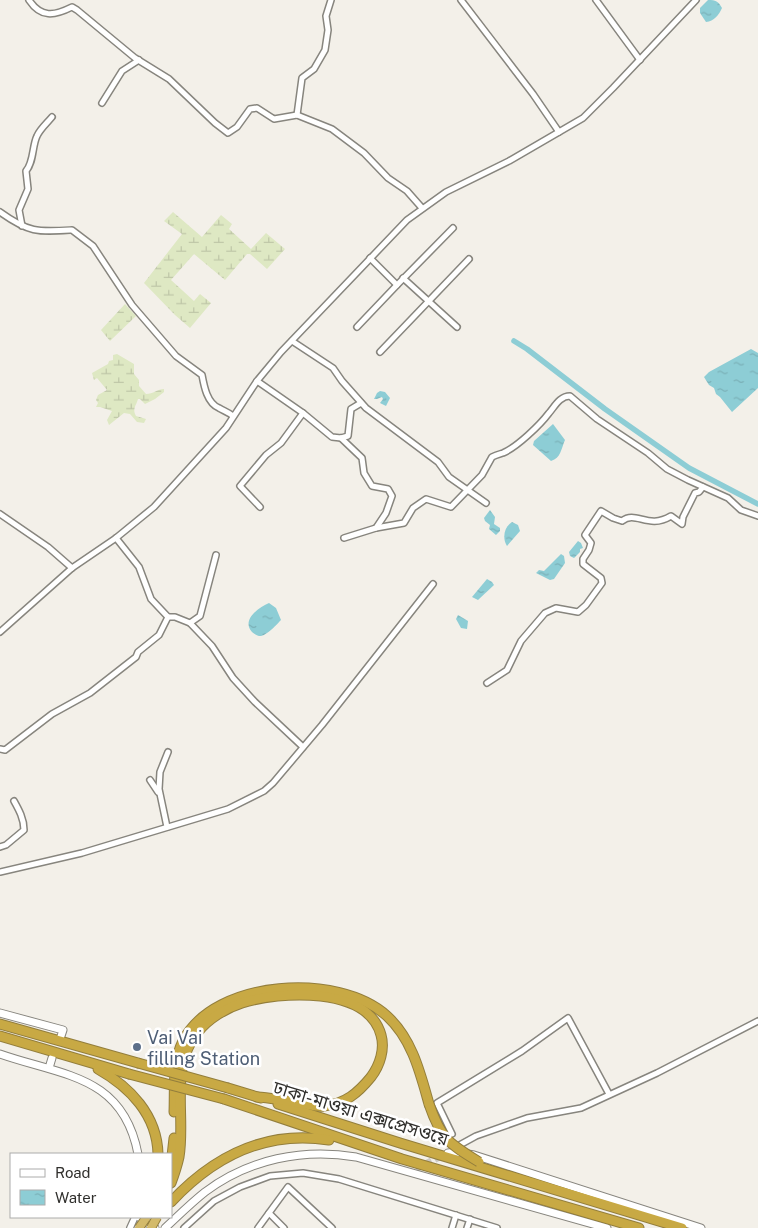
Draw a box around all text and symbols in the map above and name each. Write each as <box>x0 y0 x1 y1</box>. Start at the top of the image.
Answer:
place label: Vai Vai filling Station <box>147 1027 260 1069</box>
marker: Vai Vai filling Station <box>131 1041 143 1053</box>
street label: ঢাকা-মাওয়া এক্সপ্রেসওয়ে <box>270 1076 452 1150</box>
legend <box>10 1153 172 1218</box>
text: Road <box>55 1164 91 1181</box>
text: Water <box>55 1189 97 1206</box>

